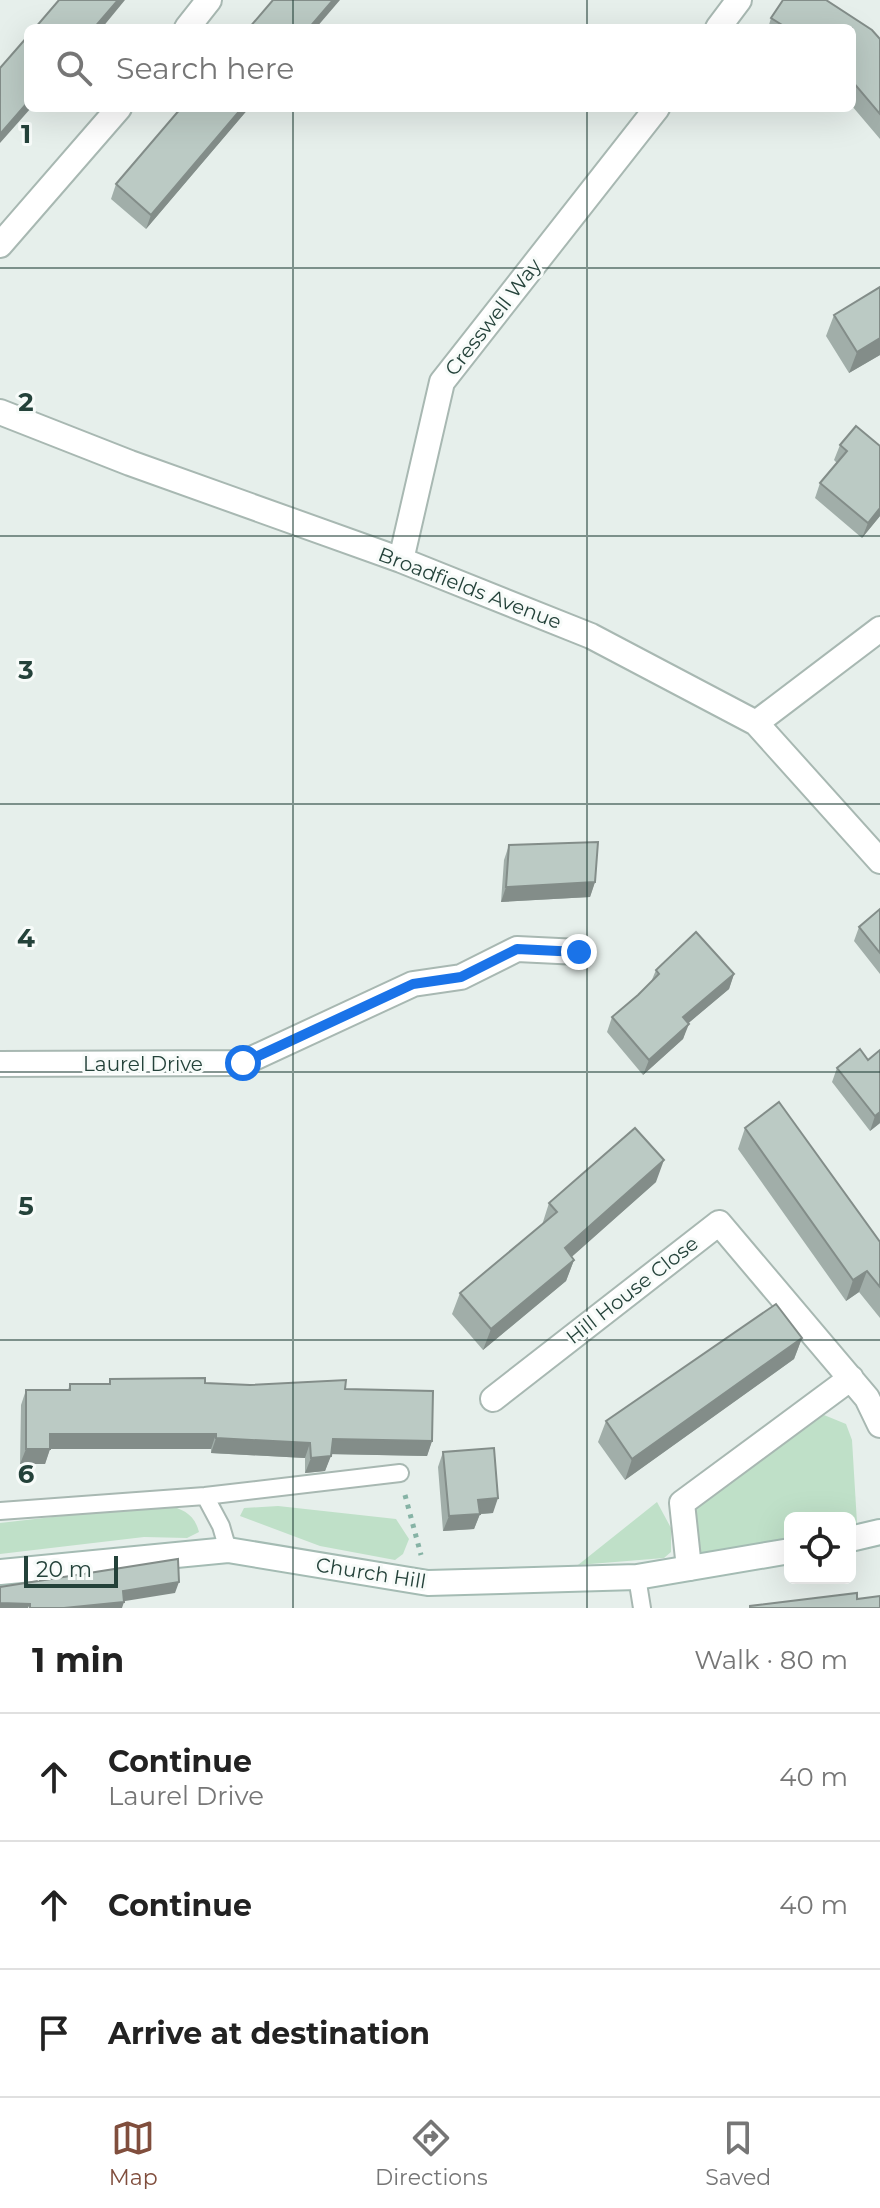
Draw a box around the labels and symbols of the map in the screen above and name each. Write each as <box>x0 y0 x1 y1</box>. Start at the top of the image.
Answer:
text: 1 <box>21 118 31 150</box>
street label: Cresswell Way <box>440 254 546 380</box>
text: 2 <box>18 386 34 418</box>
street label: Broadfields Avenue <box>375 542 565 634</box>
text: 3 <box>17 654 34 686</box>
text: 4 <box>17 922 35 954</box>
route end <box>561 934 597 970</box>
route start <box>225 1045 261 1081</box>
street label: Laurel Drive <box>83 1052 203 1076</box>
text: 5 <box>18 1190 34 1222</box>
street label: Hill House Close <box>561 1231 703 1349</box>
text: 6 <box>18 1458 35 1490</box>
scale bar <box>24 1552 118 1588</box>
street label: Church Hill <box>314 1552 428 1594</box>

